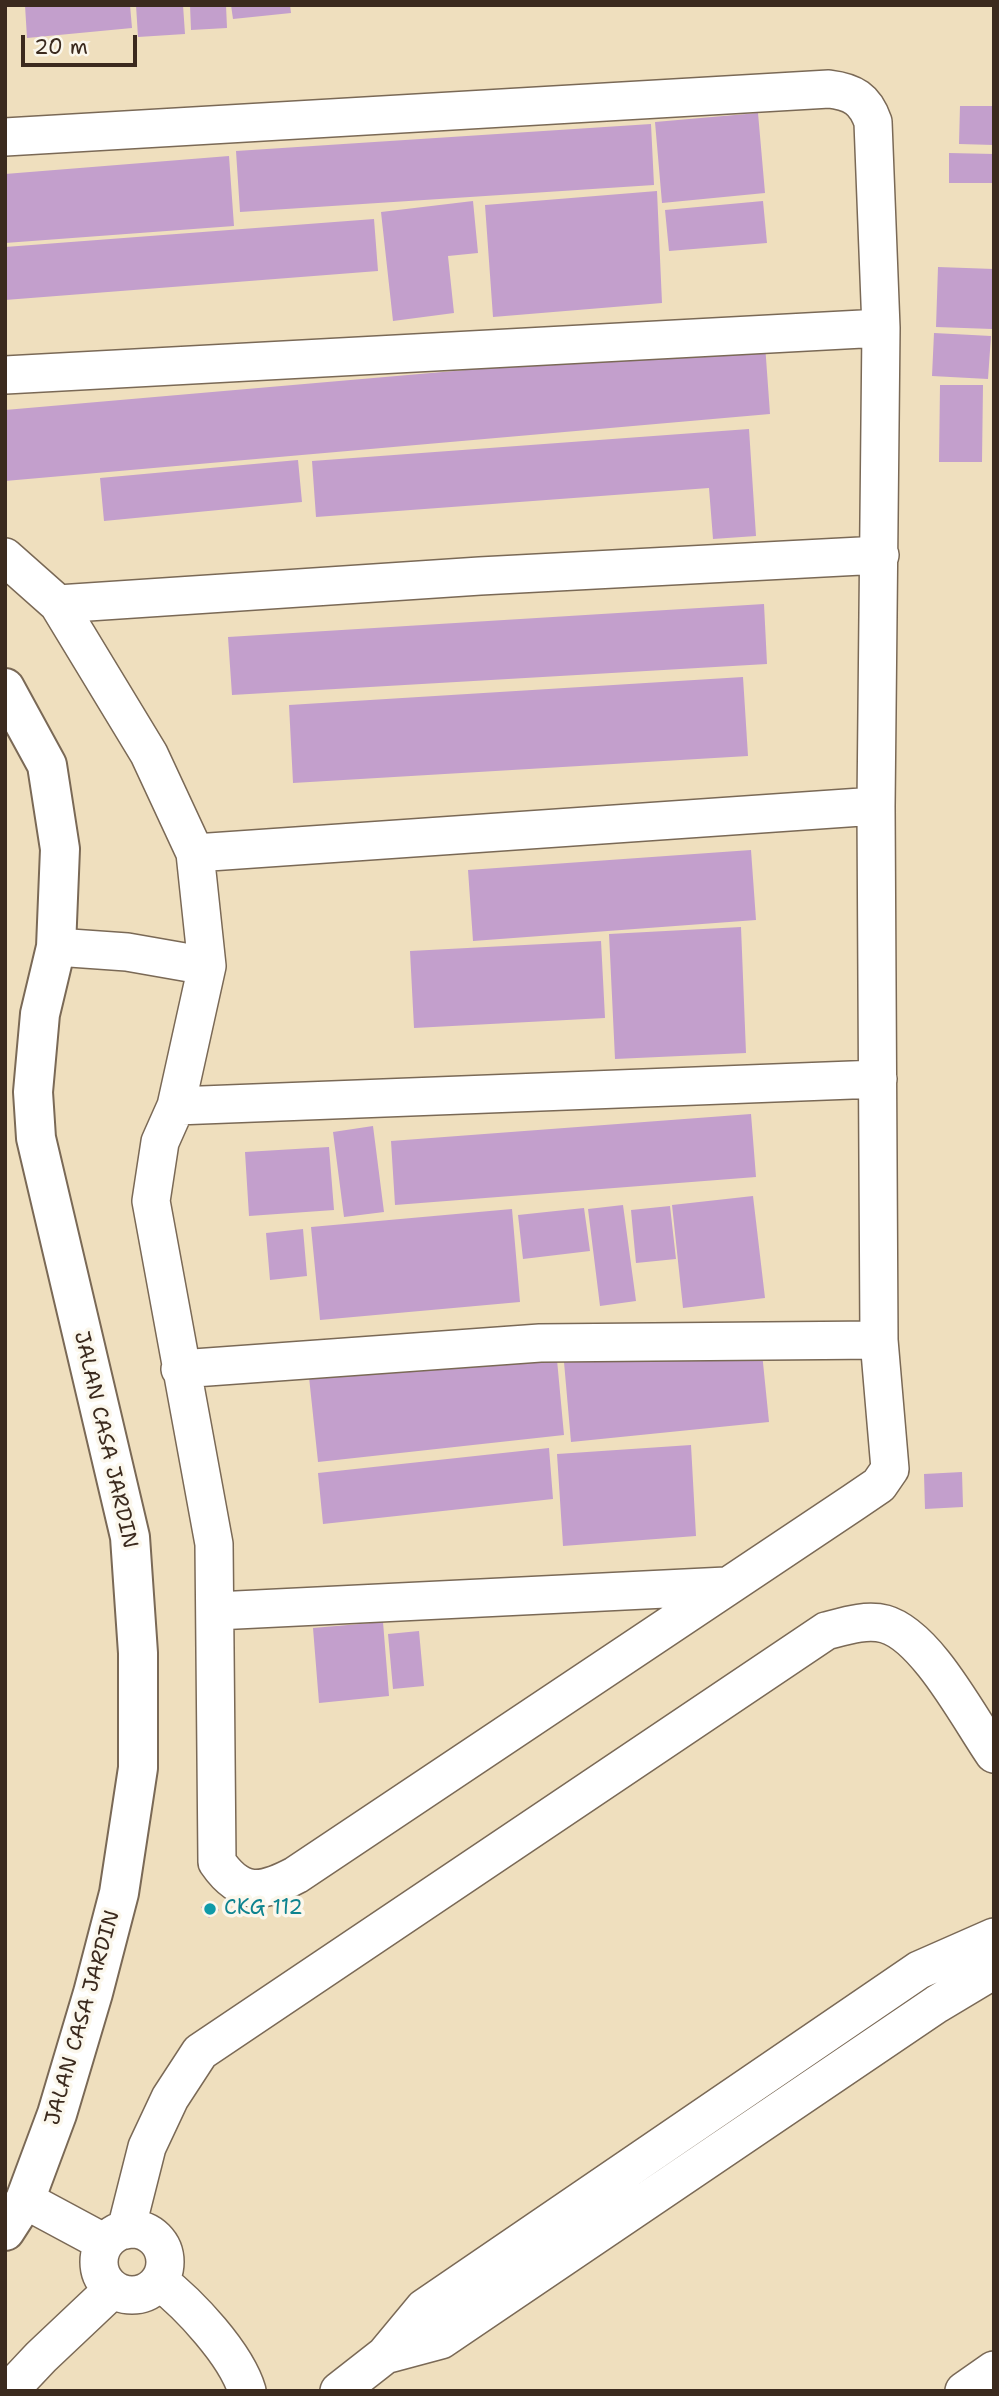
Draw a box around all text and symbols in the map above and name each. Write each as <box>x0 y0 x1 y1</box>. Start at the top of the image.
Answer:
scale bar <box>24 21 140 65</box>
text: 20 m <box>34 33 88 61</box>
street label: JALAN CASA JARDIN <box>68 1329 142 1551</box>
place label: CKG 112 <box>224 1896 303 1922</box>
marker: CKG 112 <box>202 1901 218 1917</box>
street label: JALAN CASA JARDIN <box>40 1908 126 2128</box>

